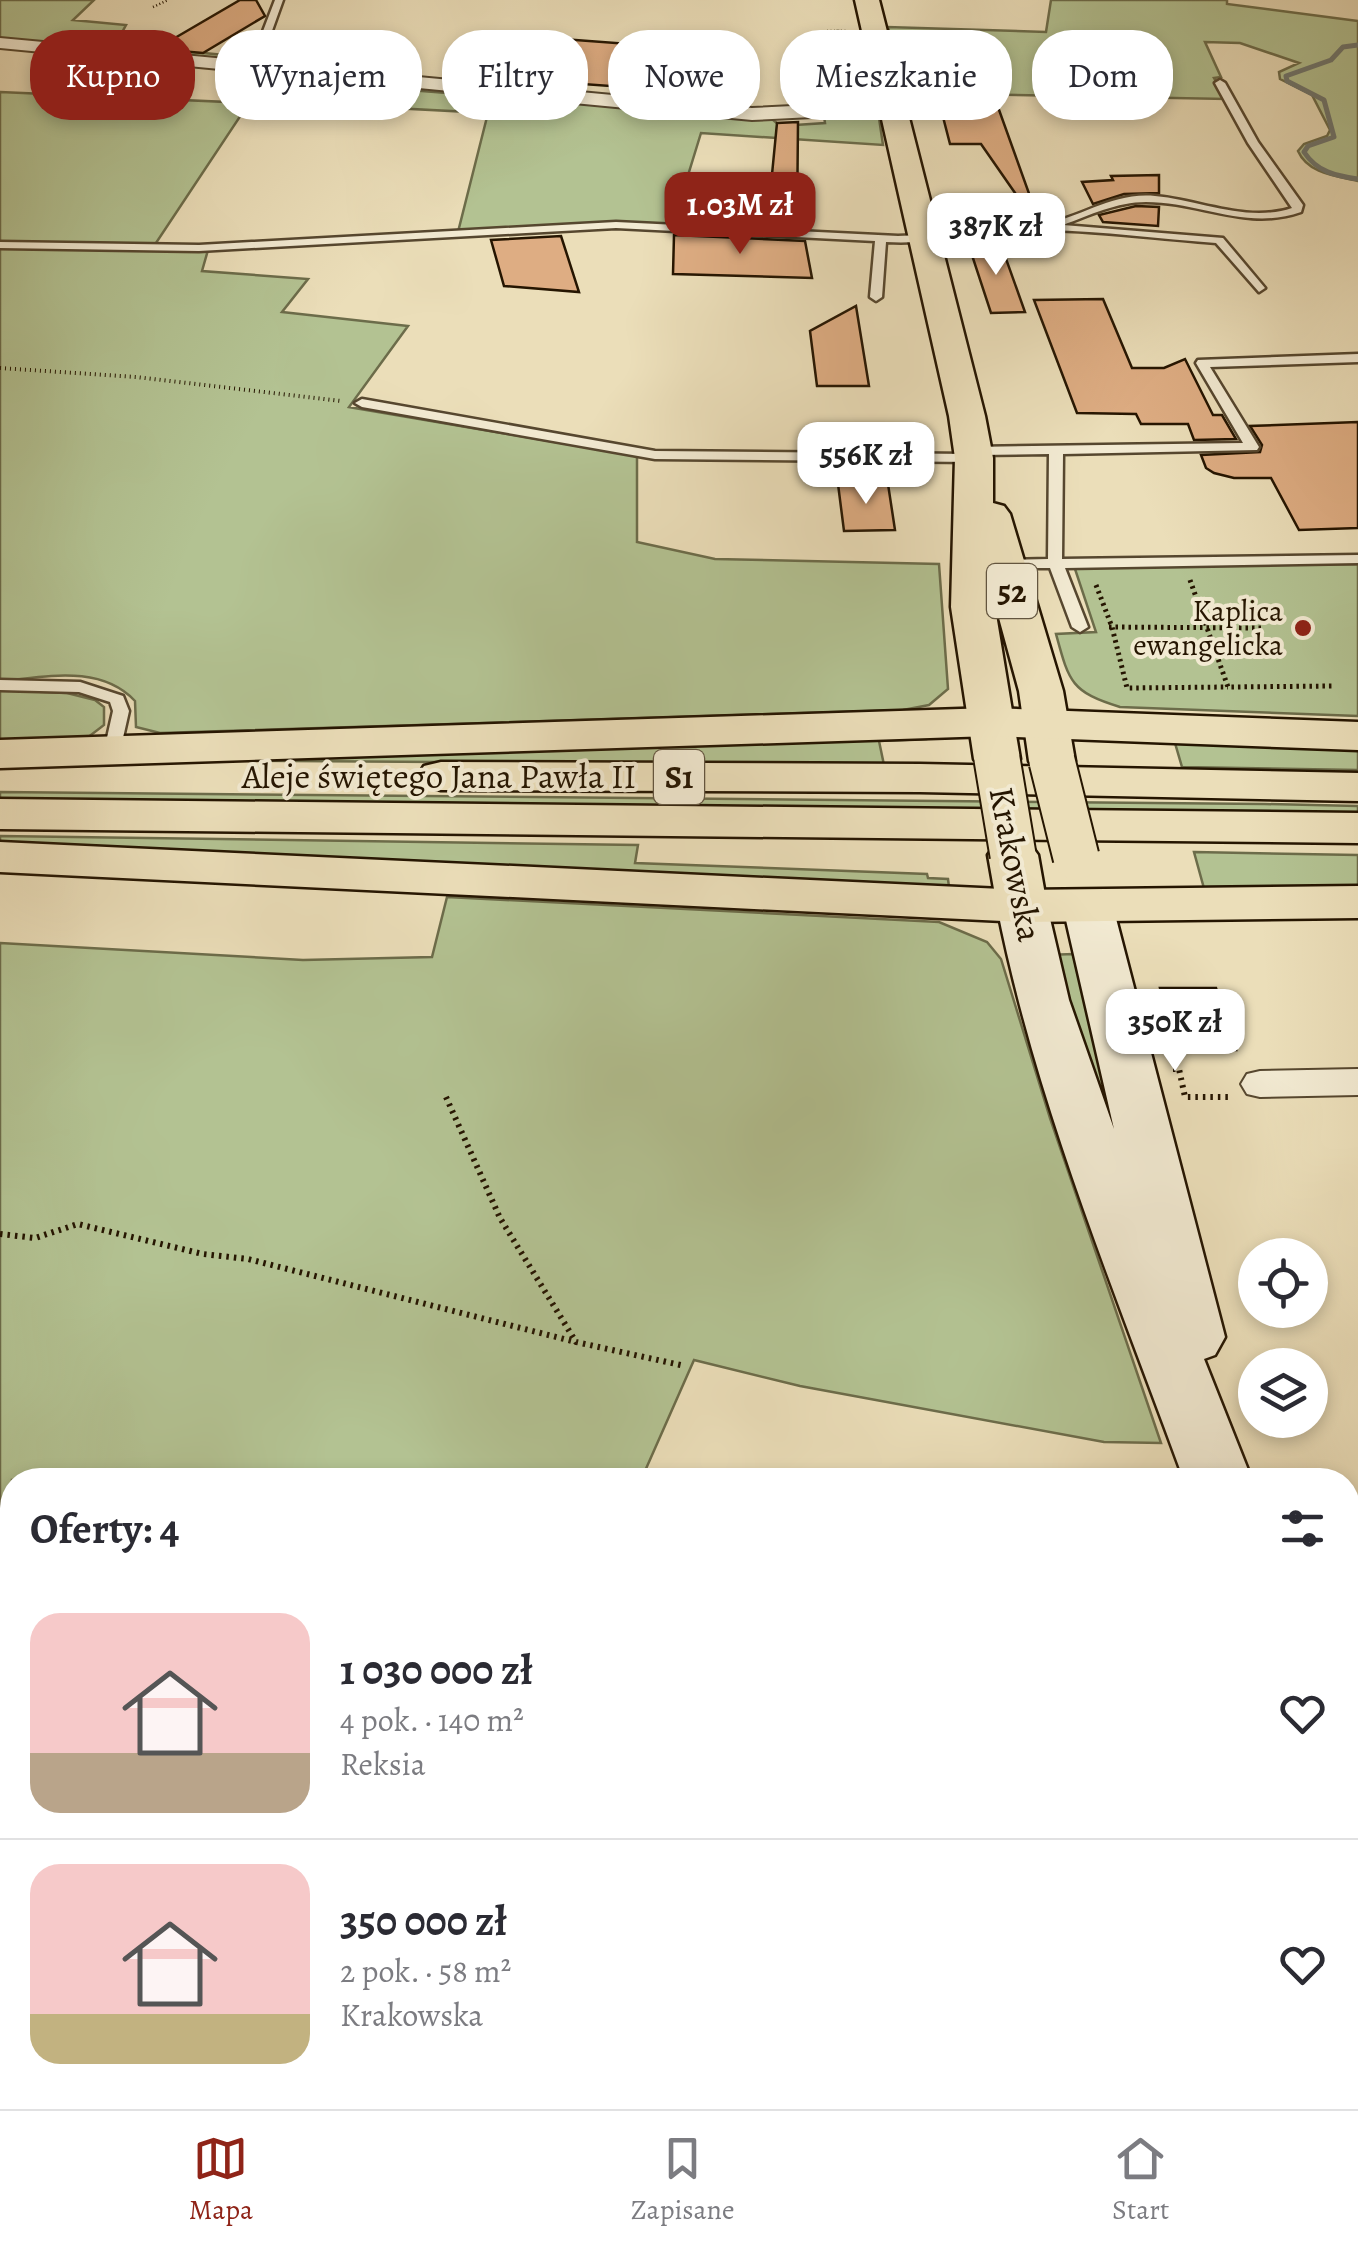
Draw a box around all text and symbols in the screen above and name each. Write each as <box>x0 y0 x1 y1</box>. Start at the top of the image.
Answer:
chip: Kupno <box>30 30 195 120</box>
chip: Wynajem <box>215 30 422 120</box>
chip: Filtry <box>442 30 588 120</box>
chip: Nowe <box>608 30 760 120</box>
chip: Mieszkanie <box>780 30 1012 120</box>
chip: Dom <box>1032 30 1173 120</box>
pin: 1.03M zł <box>637 172 843 257</box>
text: 1.03M zł <box>687 182 793 226</box>
pin: 387K zł <box>904 193 1088 278</box>
text: 387K zł <box>949 203 1043 247</box>
pin: 556K zł <box>774 422 958 507</box>
text: 556K zł <box>819 432 913 476</box>
road number: 52 <box>987 564 1037 618</box>
place label: Kaplica ewangelicka <box>1133 591 1283 665</box>
marker: Kaplica ewangelicka <box>1292 617 1314 639</box>
road number: S1 <box>654 750 704 804</box>
street label: Aleje świętego Jana Pawła II <box>241 752 636 800</box>
street label: Krakowska <box>977 783 1055 946</box>
pin: 350K zł <box>1083 989 1267 1074</box>
text: 350K zł <box>1128 999 1222 1043</box>
map controls <box>1238 1238 1328 1438</box>
button: locate <box>1238 1238 1328 1328</box>
button: layers <box>1238 1348 1328 1438</box>
text: Oferty: 4 <box>30 1500 179 1557</box>
icon: filters <box>1275 1501 1330 1556</box>
text: 1 030 000 zł <box>340 1641 533 1698</box>
icon: home <box>110 1653 230 1773</box>
icon: heart <box>1275 1686 1330 1741</box>
text: 4 pok. · 140 m² <box>340 1698 524 1742</box>
text: Reksia <box>340 1742 426 1786</box>
text: 350 000 zł <box>340 1892 507 1949</box>
icon: home <box>110 1904 230 2024</box>
icon: heart <box>1275 1937 1330 1992</box>
text: 2 pok. · 58 m² <box>340 1949 511 1993</box>
text: Krakowska <box>340 1993 483 2037</box>
tab: Mapa <box>189 2131 253 2229</box>
tab: Zapisane <box>631 2131 735 2229</box>
tab: Start <box>1112 2131 1169 2229</box>

